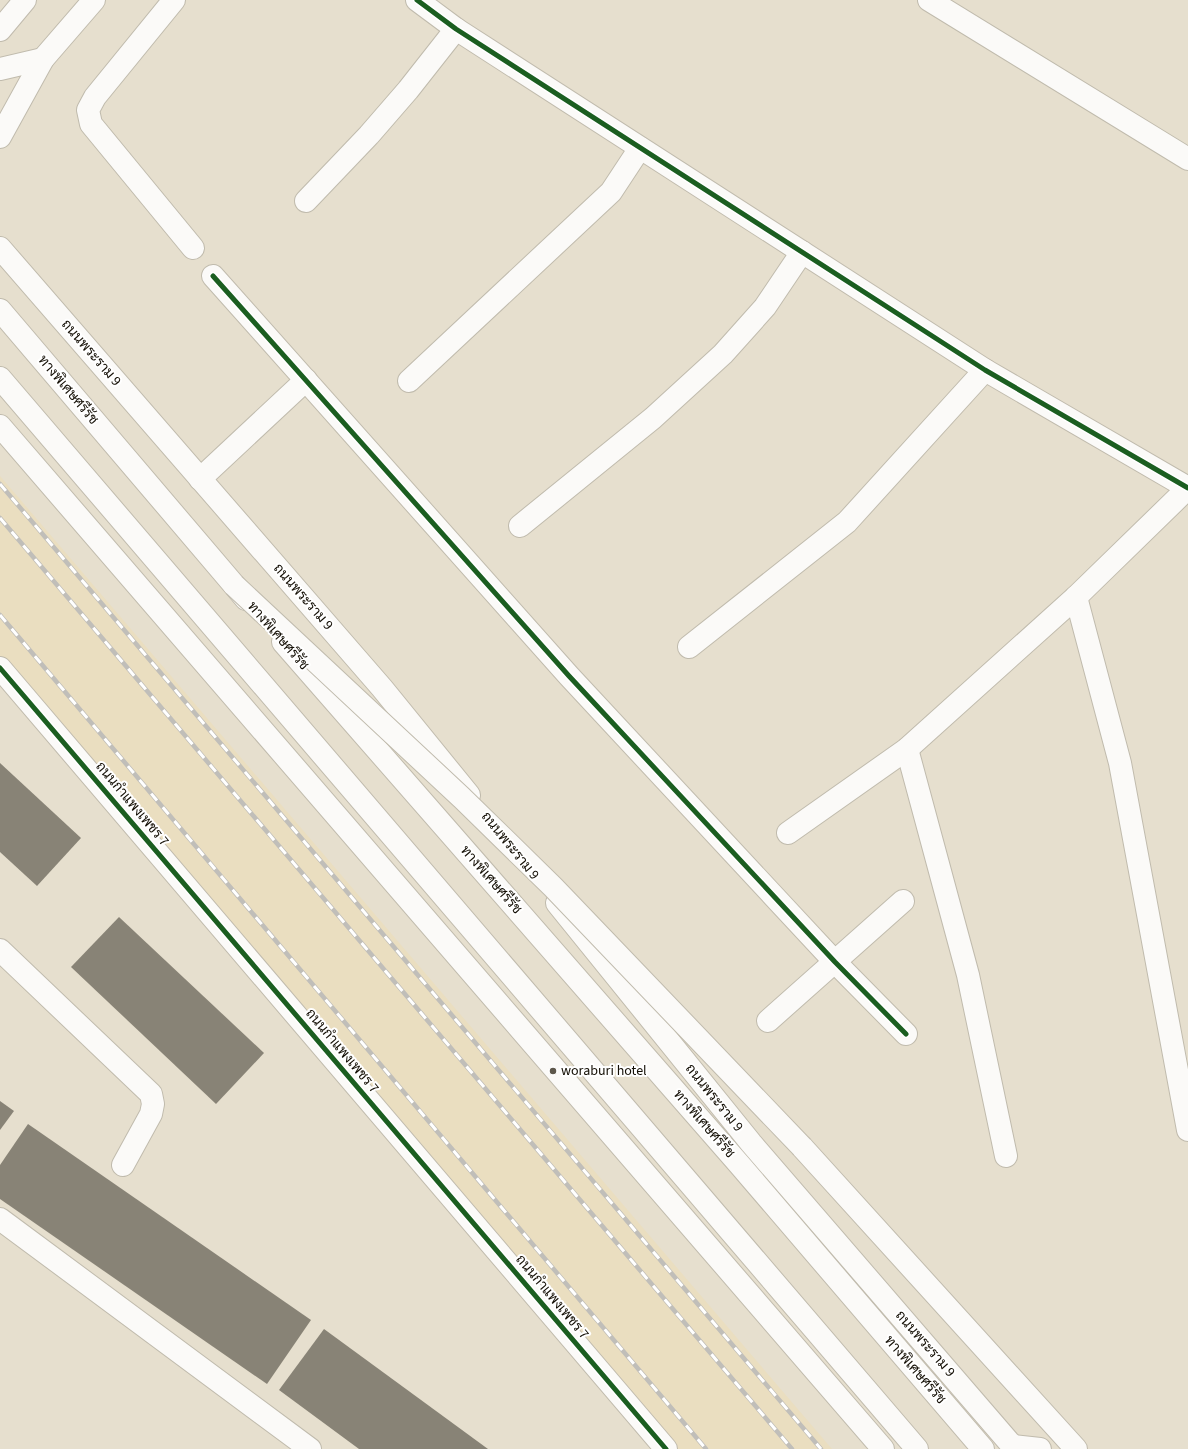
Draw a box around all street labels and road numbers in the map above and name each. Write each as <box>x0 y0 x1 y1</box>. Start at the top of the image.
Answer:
street label: ถนนพระราม 9 <box>56 315 126 391</box>
street label: ทางพิเศษศรีรัช <box>33 351 103 429</box>
street label: ถนนพระราม 9 <box>268 559 338 635</box>
street label: ทางพิเศษศรีรัช <box>243 597 313 675</box>
street label: ถนนกำแพงเพชร 7 <box>91 757 173 851</box>
street label: ถนนพระราม 9 <box>476 808 544 884</box>
street label: ทางพิเศษศรีรัช <box>456 841 526 919</box>
street label: ถนนกำแพงเพชร 7 <box>301 1004 383 1098</box>
street label: ถนนพระราม 9 <box>680 1060 748 1136</box>
street label: ทางพิเศษศรีรัช <box>669 1085 739 1163</box>
street label: ถนนกำแพงเพชร 7 <box>511 1250 593 1344</box>
street label: ถนนพระราม 9 <box>890 1306 960 1382</box>
street label: ทางพิเศษศรีรัช <box>880 1331 950 1409</box>

